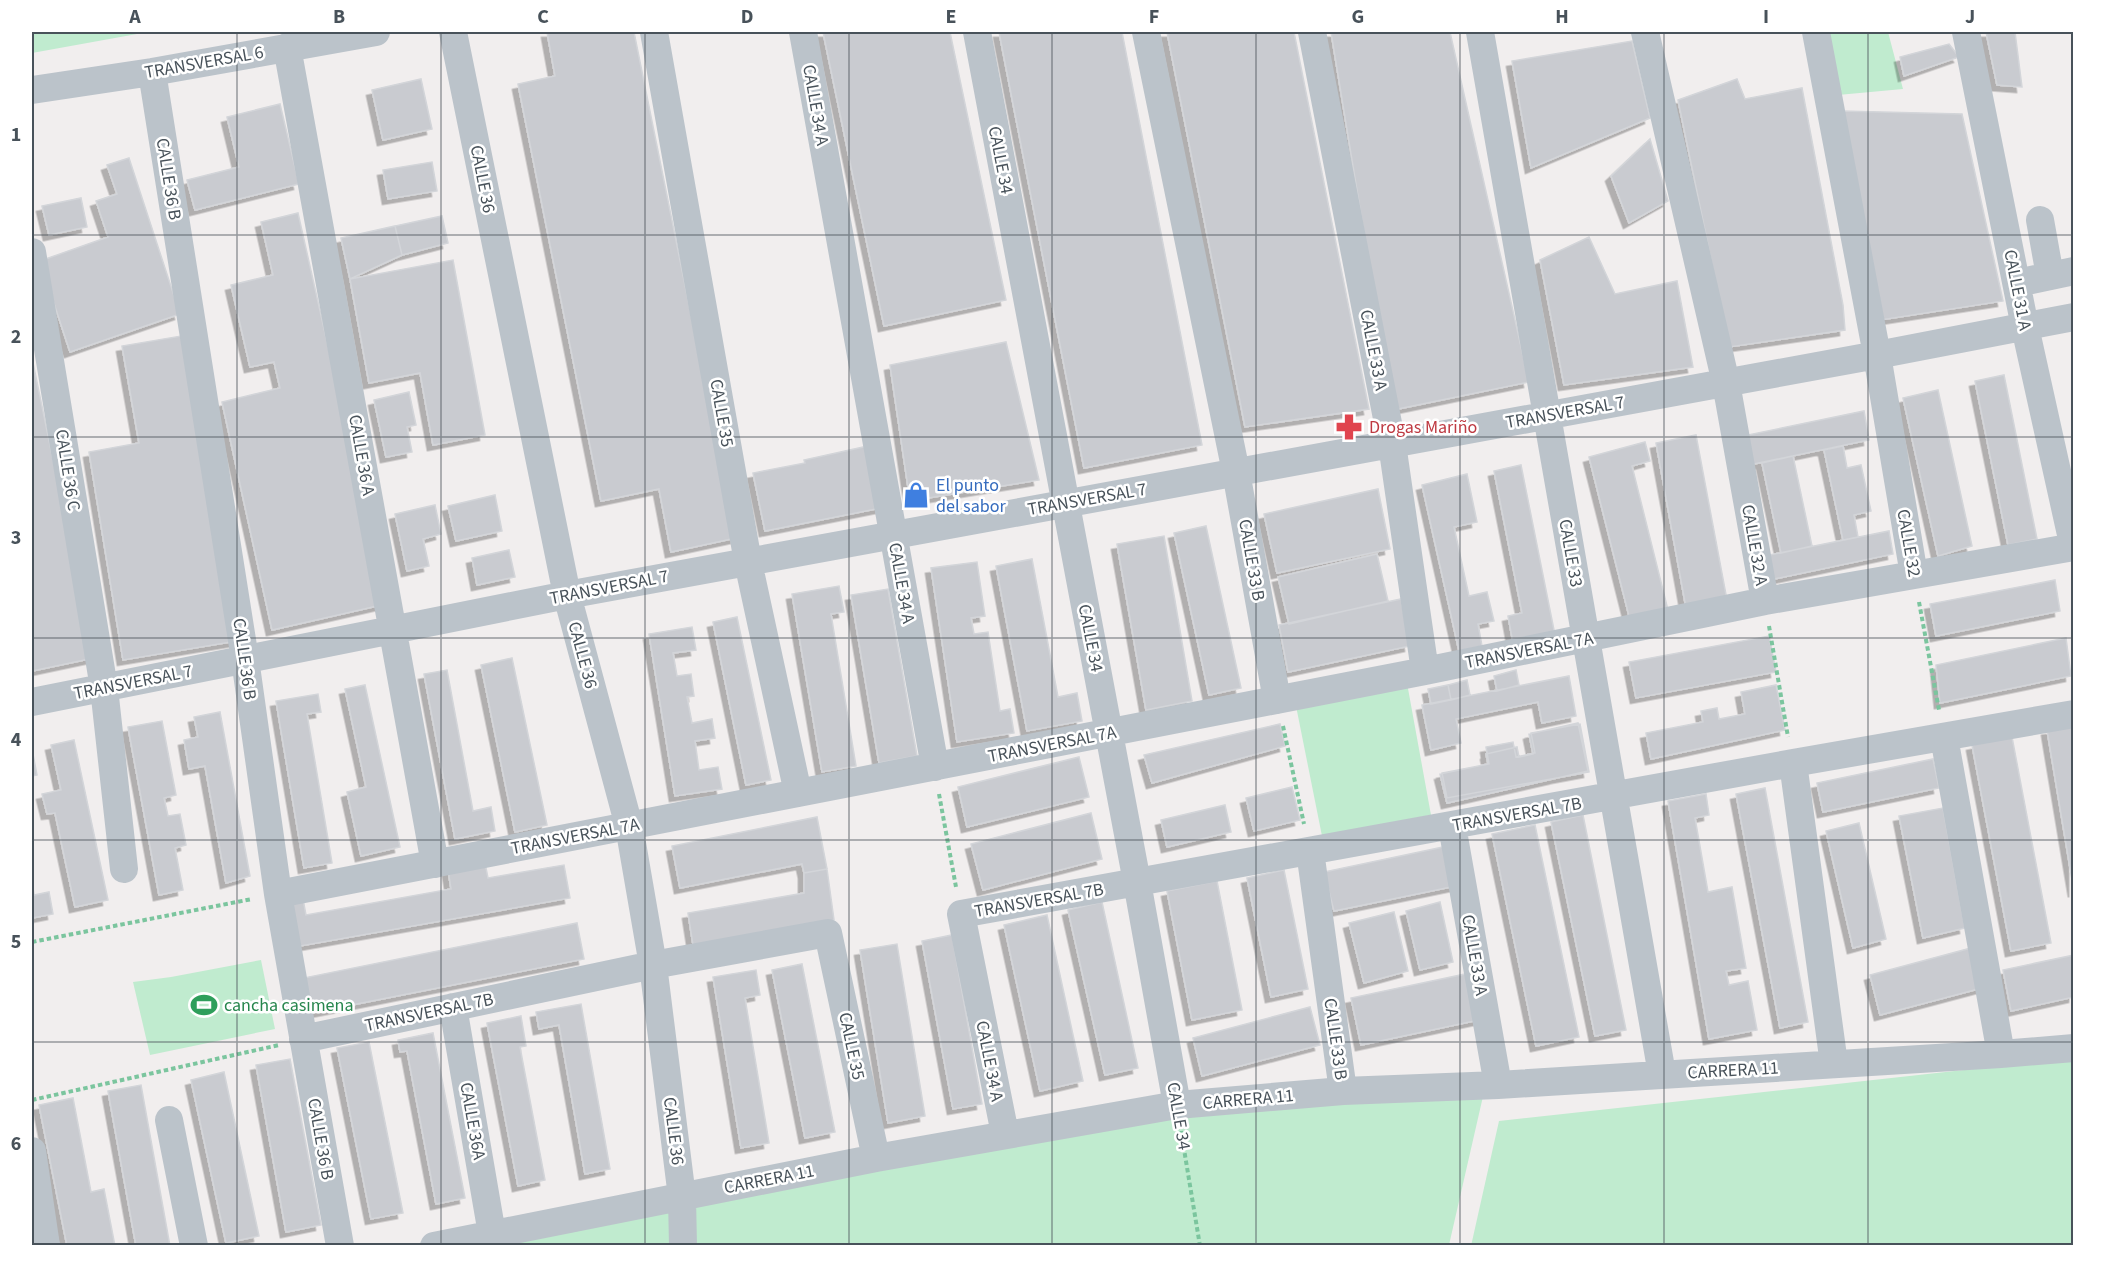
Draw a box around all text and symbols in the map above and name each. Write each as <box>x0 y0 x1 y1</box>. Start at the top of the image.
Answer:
text: A <box>128 3 141 31</box>
text: B <box>333 3 345 31</box>
text: C <box>537 3 549 31</box>
text: D <box>741 3 753 31</box>
text: E <box>946 3 956 31</box>
text: F <box>1149 3 1159 31</box>
text: G <box>1352 3 1364 31</box>
text: H <box>1555 3 1569 31</box>
text: I <box>1763 3 1769 31</box>
text: J <box>1965 3 1975 31</box>
street label: TRANSVERSAL 6 <box>143 40 266 85</box>
street label: CALLE 34 A <box>796 63 835 148</box>
text: 1 <box>11 121 21 149</box>
street label: CALLE 34 <box>982 124 1019 196</box>
street label: CALLE 36 B <box>150 136 187 222</box>
street label: CALLE 36 <box>464 143 501 215</box>
street label: CALLE 31 A <box>1997 248 2038 333</box>
street label: CALLE 33 A <box>1353 308 1394 393</box>
text: 2 <box>11 323 21 351</box>
street label: CALLE 35 <box>703 377 740 449</box>
street label: TRANSVERSAL 7 <box>1504 390 1627 435</box>
pharmacy icon: Drogas Mariño <box>1334 412 1364 442</box>
street label: CALLE 36 A <box>342 413 381 498</box>
place label: Drogas Mariño <box>1369 415 1477 440</box>
street label: CALLE 36 C <box>49 427 86 513</box>
place label: El punto del sabor <box>936 473 1006 519</box>
street label: TRANSVERSAL 7 <box>1026 477 1149 522</box>
shop icon: El punto del sabor <box>901 480 931 510</box>
street label: CALLE 32 A <box>1735 503 1774 588</box>
street label: CALLE 32 <box>1890 507 1927 579</box>
street label: CALLE 33 B <box>1232 517 1271 603</box>
street label: CALLE 33 <box>1552 517 1589 589</box>
text: 3 <box>11 524 21 552</box>
street label: CALLE 34 A <box>882 541 921 626</box>
street label: TRANSVERSAL 7 <box>548 564 671 611</box>
street label: CALLE 34 <box>1072 602 1109 674</box>
street label: CALLE 36 B <box>226 616 263 702</box>
street label: CALLE 36 <box>562 619 603 692</box>
street label: TRANSVERSAL 7A <box>1463 626 1596 675</box>
street label: TRANSVERSAL 7 <box>72 659 195 706</box>
street label: TRANSVERSAL 7A <box>986 720 1119 769</box>
text: 4 <box>11 726 22 754</box>
street label: TRANSVERSAL 7B <box>1450 791 1584 838</box>
street label: TRANSVERSAL 7A <box>509 812 642 861</box>
street label: TRANSVERSAL 7B <box>972 877 1106 924</box>
street label: CALLE 33 A <box>1455 913 1494 998</box>
text: 5 <box>11 928 21 956</box>
street label: TRANSVERSAL 7B <box>362 987 496 1038</box>
sports icon: cancha casimena <box>189 990 219 1020</box>
place label: cancha casimena <box>224 993 353 1018</box>
street label: CALLE 33 B <box>1317 996 1354 1082</box>
street label: CALLE 35 <box>832 1010 871 1082</box>
street label: CALLE 34 A <box>969 1019 1010 1104</box>
street label: CARRERA 11 <box>1687 1056 1779 1085</box>
street label: CALLE 36A <box>453 1080 492 1162</box>
street label: CALLE 34 <box>1160 1080 1197 1152</box>
street label: CARRERA 11 <box>1201 1083 1295 1116</box>
street label: CALLE 36 B <box>301 1096 340 1182</box>
street label: CALLE 36 <box>657 1096 690 1167</box>
text: 6 <box>11 1130 21 1158</box>
street label: CARRERA 11 <box>722 1158 816 1200</box>

